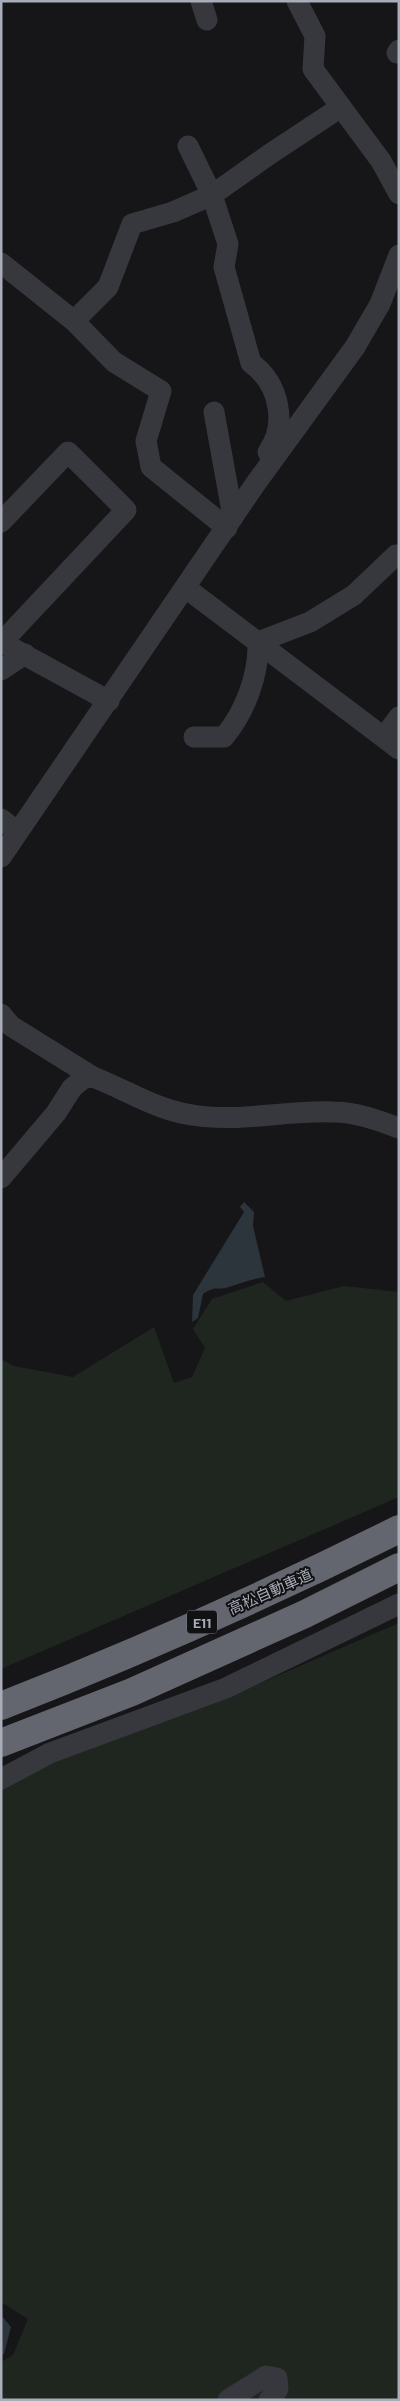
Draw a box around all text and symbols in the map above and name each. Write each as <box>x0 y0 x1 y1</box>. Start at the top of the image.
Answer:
street label: 高松自動車道 <box>225 1564 315 1618</box>
road number: E11 <box>187 1610 217 1634</box>

